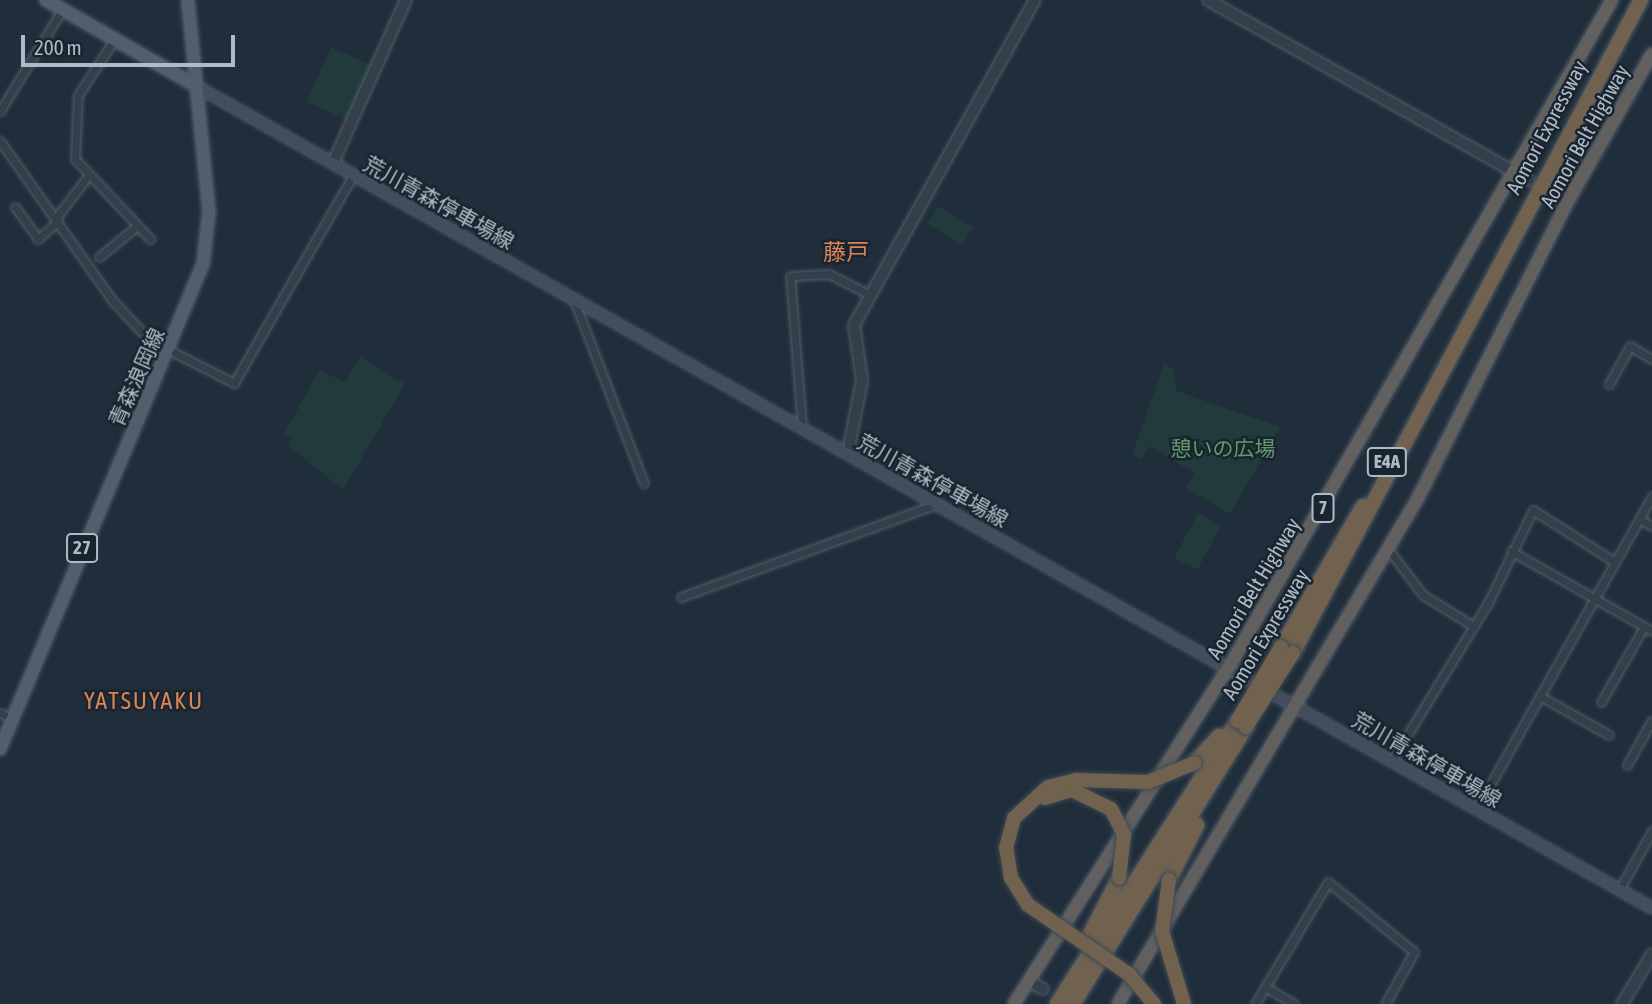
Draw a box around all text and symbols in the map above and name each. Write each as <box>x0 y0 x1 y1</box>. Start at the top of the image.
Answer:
scale bar <box>24 21 238 65</box>
text: 200 m <box>34 35 82 59</box>
street label: Aomori Expressway <box>1500 56 1592 198</box>
street label: Aomori Belt Highway <box>1534 60 1634 212</box>
street label: 荒川青森停車場線 <box>359 150 519 254</box>
district label: 藤戸 <box>823 238 869 266</box>
street label: 青森浪岡線 <box>103 324 169 430</box>
street label: 荒川青森停車場線 <box>853 428 1013 532</box>
park label: 憩いの広場 <box>1171 435 1275 461</box>
road number: E4A <box>1366 446 1408 477</box>
road number: 7 <box>1311 492 1335 524</box>
street label: Aomori Belt Highway <box>1201 513 1305 663</box>
road number: 27 <box>64 533 100 564</box>
street label: Aomori Expressway <box>1216 564 1314 704</box>
district label: YATSUYAKU <box>85 687 203 715</box>
street label: 荒川青森停車場線 <box>1348 706 1506 812</box>

